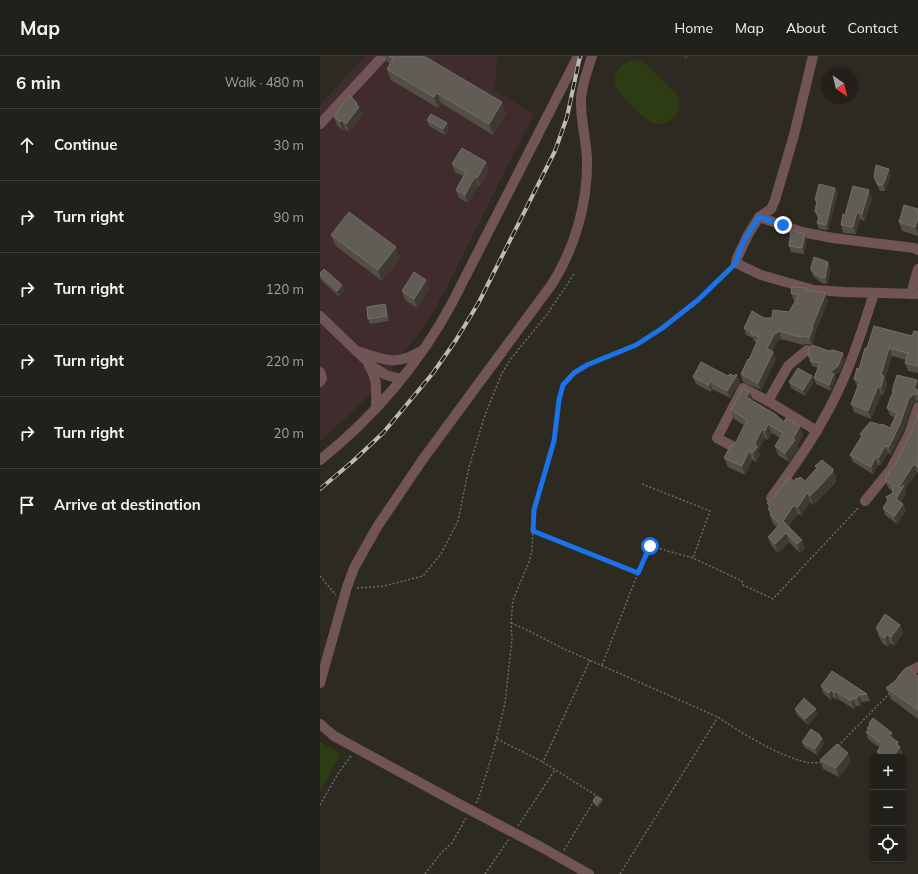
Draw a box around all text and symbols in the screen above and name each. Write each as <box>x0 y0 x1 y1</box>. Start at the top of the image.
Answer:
text: Map <box>20 16 60 40</box>
text: Home <box>674 19 713 37</box>
text: Map <box>735 19 764 37</box>
text: About <box>786 19 826 37</box>
text: Contact <box>848 19 898 37</box>
north arrow <box>822 68 858 104</box>
text: 6 min <box>16 72 61 93</box>
text: Walk · 480 m <box>225 74 304 90</box>
icon: ahead <box>16 134 38 156</box>
text: Continue <box>54 135 117 154</box>
text: 30 m <box>274 137 304 153</box>
icon: right <box>16 206 38 228</box>
text: Turn right <box>54 207 124 226</box>
text: 90 m <box>274 209 304 225</box>
route end <box>774 216 792 234</box>
icon: right <box>16 278 38 300</box>
text: Turn right <box>54 279 124 298</box>
text: 120 m <box>266 281 304 297</box>
icon: right <box>16 350 38 372</box>
text: Turn right <box>54 351 124 370</box>
text: 220 m <box>266 353 304 369</box>
icon: right <box>16 422 38 444</box>
text: Turn right <box>54 423 124 442</box>
text: 20 m <box>274 425 304 441</box>
icon: arrive <box>16 494 38 516</box>
text: Arrive at destination <box>54 495 201 514</box>
route start <box>641 537 659 555</box>
map controls <box>870 754 906 862</box>
button: + <box>870 754 906 790</box>
button: − <box>870 790 906 826</box>
button: locate <box>870 826 906 862</box>

